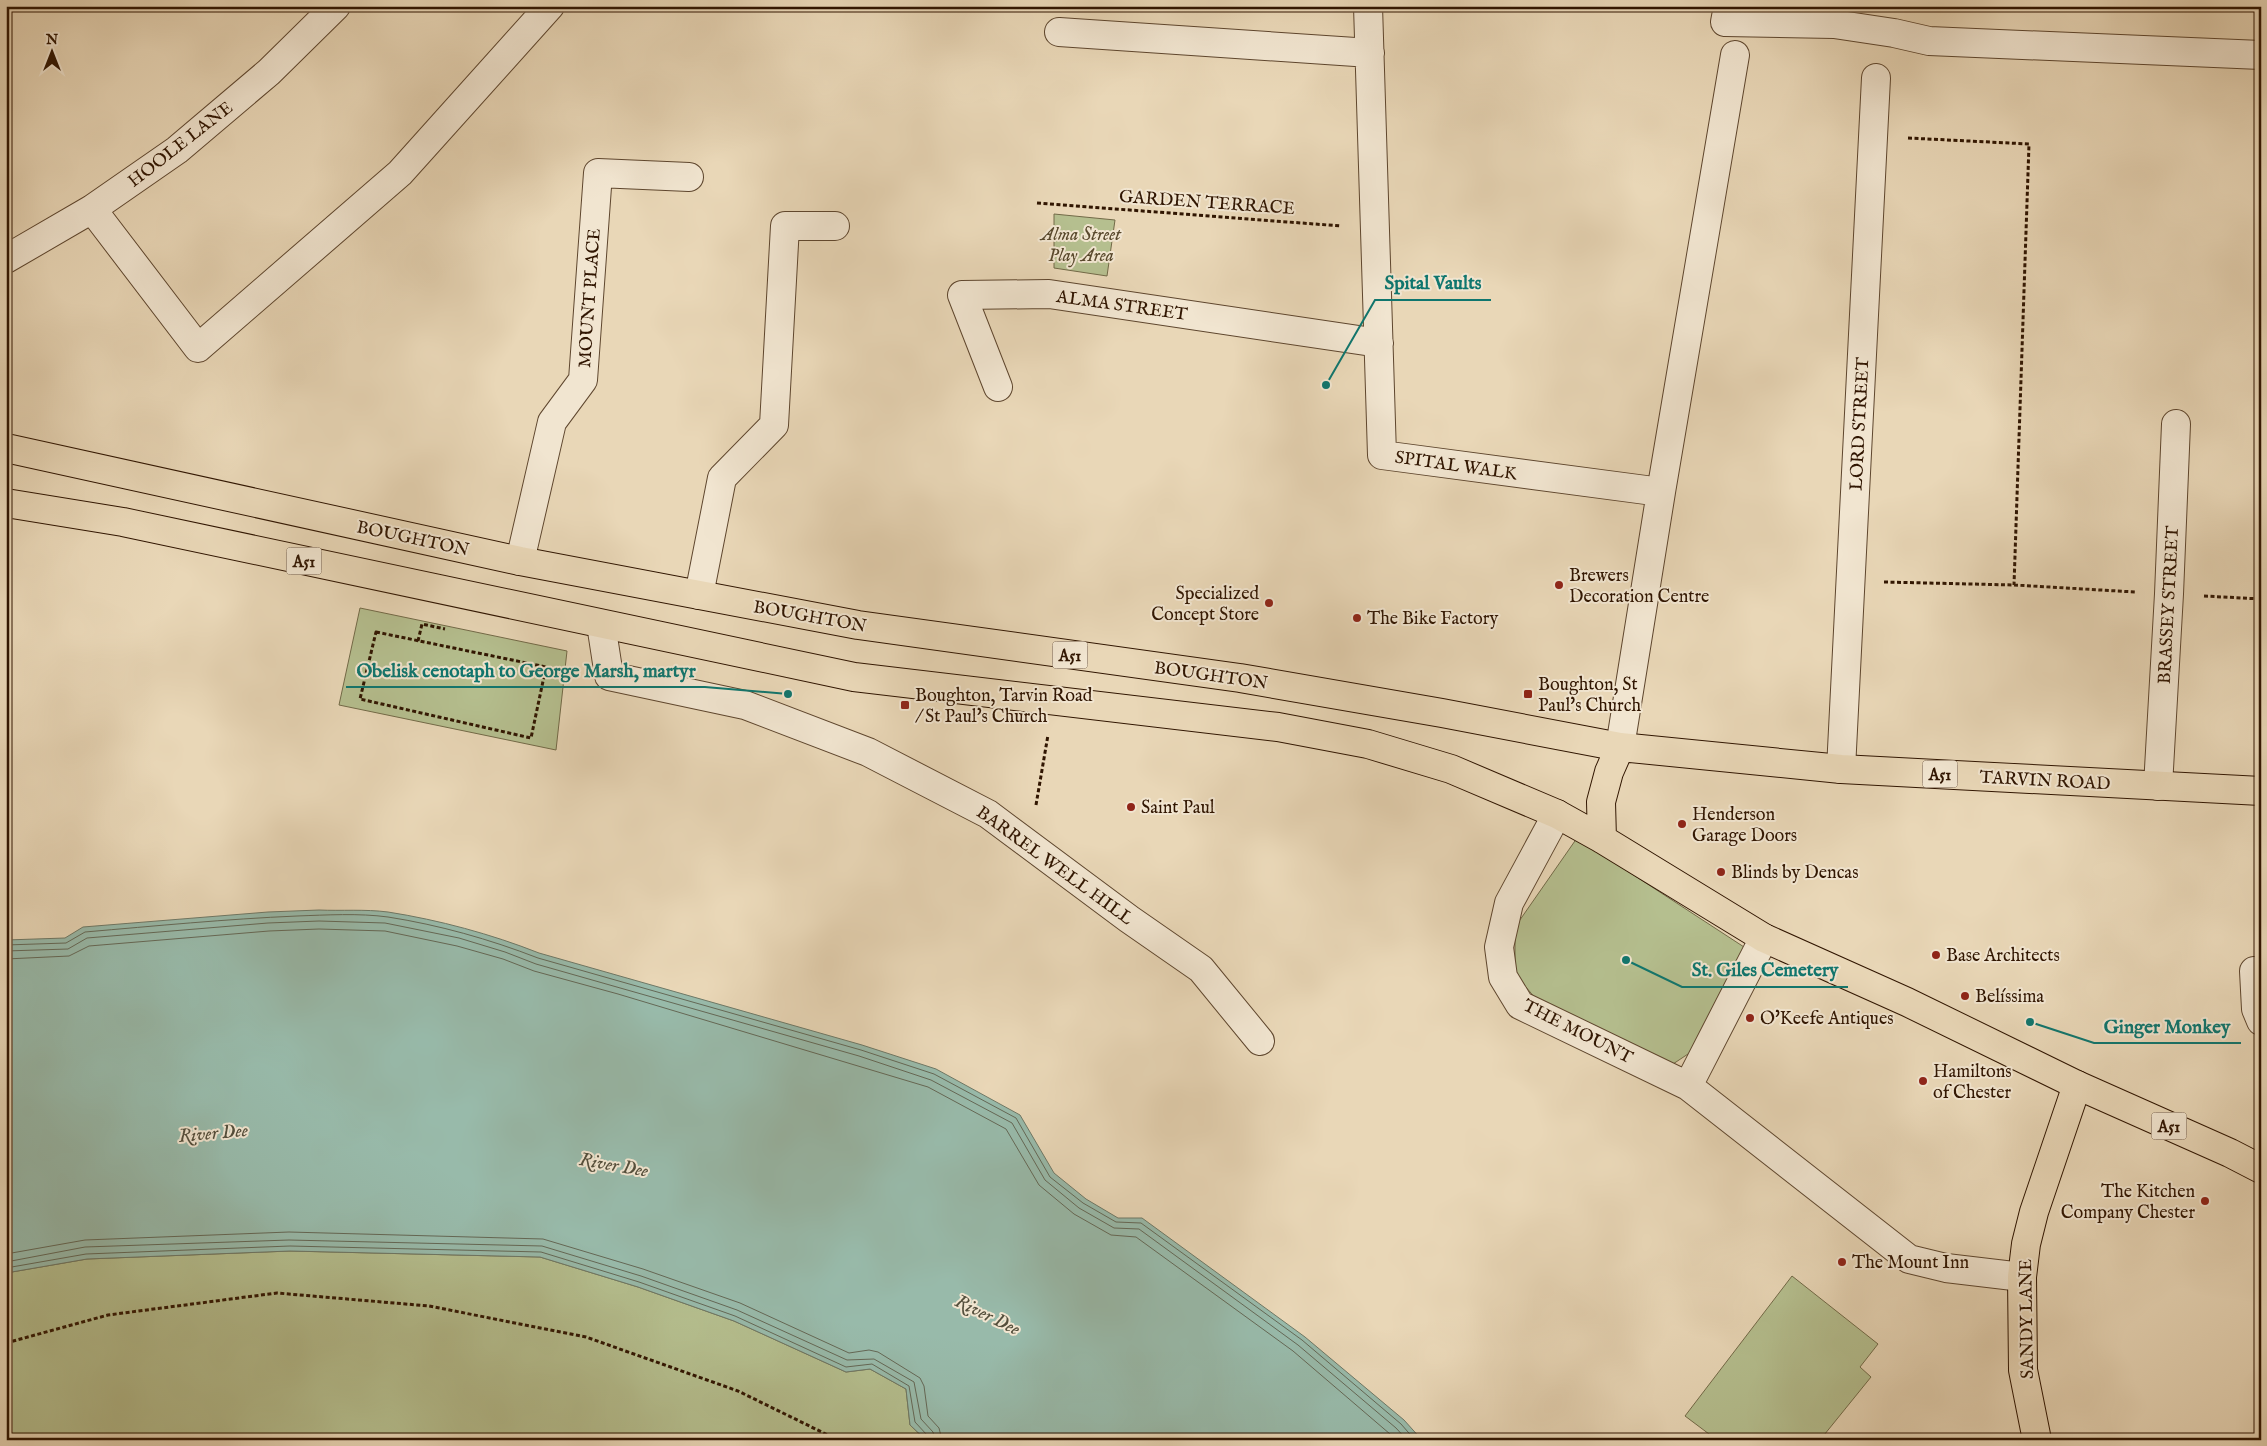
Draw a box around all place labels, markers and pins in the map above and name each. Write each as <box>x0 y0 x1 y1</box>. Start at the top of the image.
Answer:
callout: Spital Vaults <box>1375 266 1491 300</box>
place label: Brewers Decoration Centre <box>1569 565 1709 609</box>
marker: Brewers Decoration Centre <box>1553 579 1565 591</box>
place label: Specialized Concept Store <box>1151 583 1259 627</box>
marker: Specialized Concept Store <box>1263 597 1275 609</box>
place label: The Bike Factory <box>1367 608 1498 631</box>
marker: The Bike Factory <box>1351 612 1363 624</box>
callout: Obelisk cenotaph to George Marsh, martyr <box>346 653 705 687</box>
place label: Boughton, St Paul's Church <box>1538 674 1641 718</box>
place label: Boughton, Tarvin Road / St Paul's Church <box>915 685 1093 729</box>
marker: Boughton, St Paul's Church <box>1522 688 1534 700</box>
marker: Boughton, Tarvin Road / St Paul's Church <box>899 699 911 711</box>
place label: Saint Paul <box>1141 797 1215 820</box>
marker: Saint Paul <box>1125 801 1137 813</box>
place label: Henderson Garage Doors <box>1692 804 1797 848</box>
marker: Henderson Garage Doors <box>1676 818 1688 830</box>
place label: Blinds by Dencas <box>1731 862 1858 885</box>
marker: Blinds by Dencas <box>1715 866 1727 878</box>
place label: Base Architects <box>1946 945 2060 968</box>
marker: Base Architects <box>1930 949 1942 961</box>
callout: St. Giles Cemetery <box>1682 953 1848 987</box>
place label: Belíssima <box>1975 986 2044 1009</box>
marker: Belíssima <box>1959 990 1971 1002</box>
place label: O'Keefe Antiques <box>1760 1008 1893 1031</box>
callout: Ginger Monkey <box>2094 1009 2241 1043</box>
marker: O'Keefe Antiques <box>1744 1012 1756 1024</box>
place label: Hamiltons of Chester <box>1933 1061 2012 1105</box>
marker: Hamiltons of Chester <box>1917 1075 1929 1087</box>
place label: The Kitchen Company Chester <box>2061 1181 2195 1225</box>
marker: The Kitchen Company Chester <box>2199 1195 2211 1207</box>
place label: The Mount Inn <box>1852 1252 1970 1275</box>
marker: The Mount Inn <box>1836 1256 1848 1268</box>

